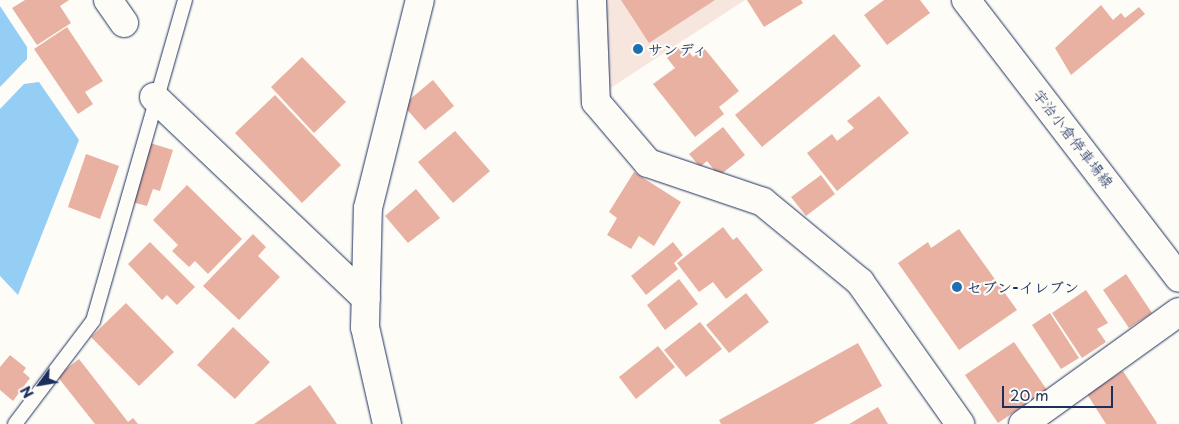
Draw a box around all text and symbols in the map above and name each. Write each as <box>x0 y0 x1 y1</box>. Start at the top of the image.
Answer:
place label: サンディ <box>648 40 708 58</box>
marker: サンディ <box>632 43 644 55</box>
street label: 宇治小倉停車場線 <box>1030 85 1118 191</box>
place label: セブン-イレブン <box>967 278 1079 296</box>
marker: セブン-イレブン <box>951 281 963 293</box>
north arrow <box>15 359 65 409</box>
scale bar <box>1004 376 1115 408</box>
text: N <box>15 382 39 402</box>
text: 20 m <box>1010 383 1049 406</box>

